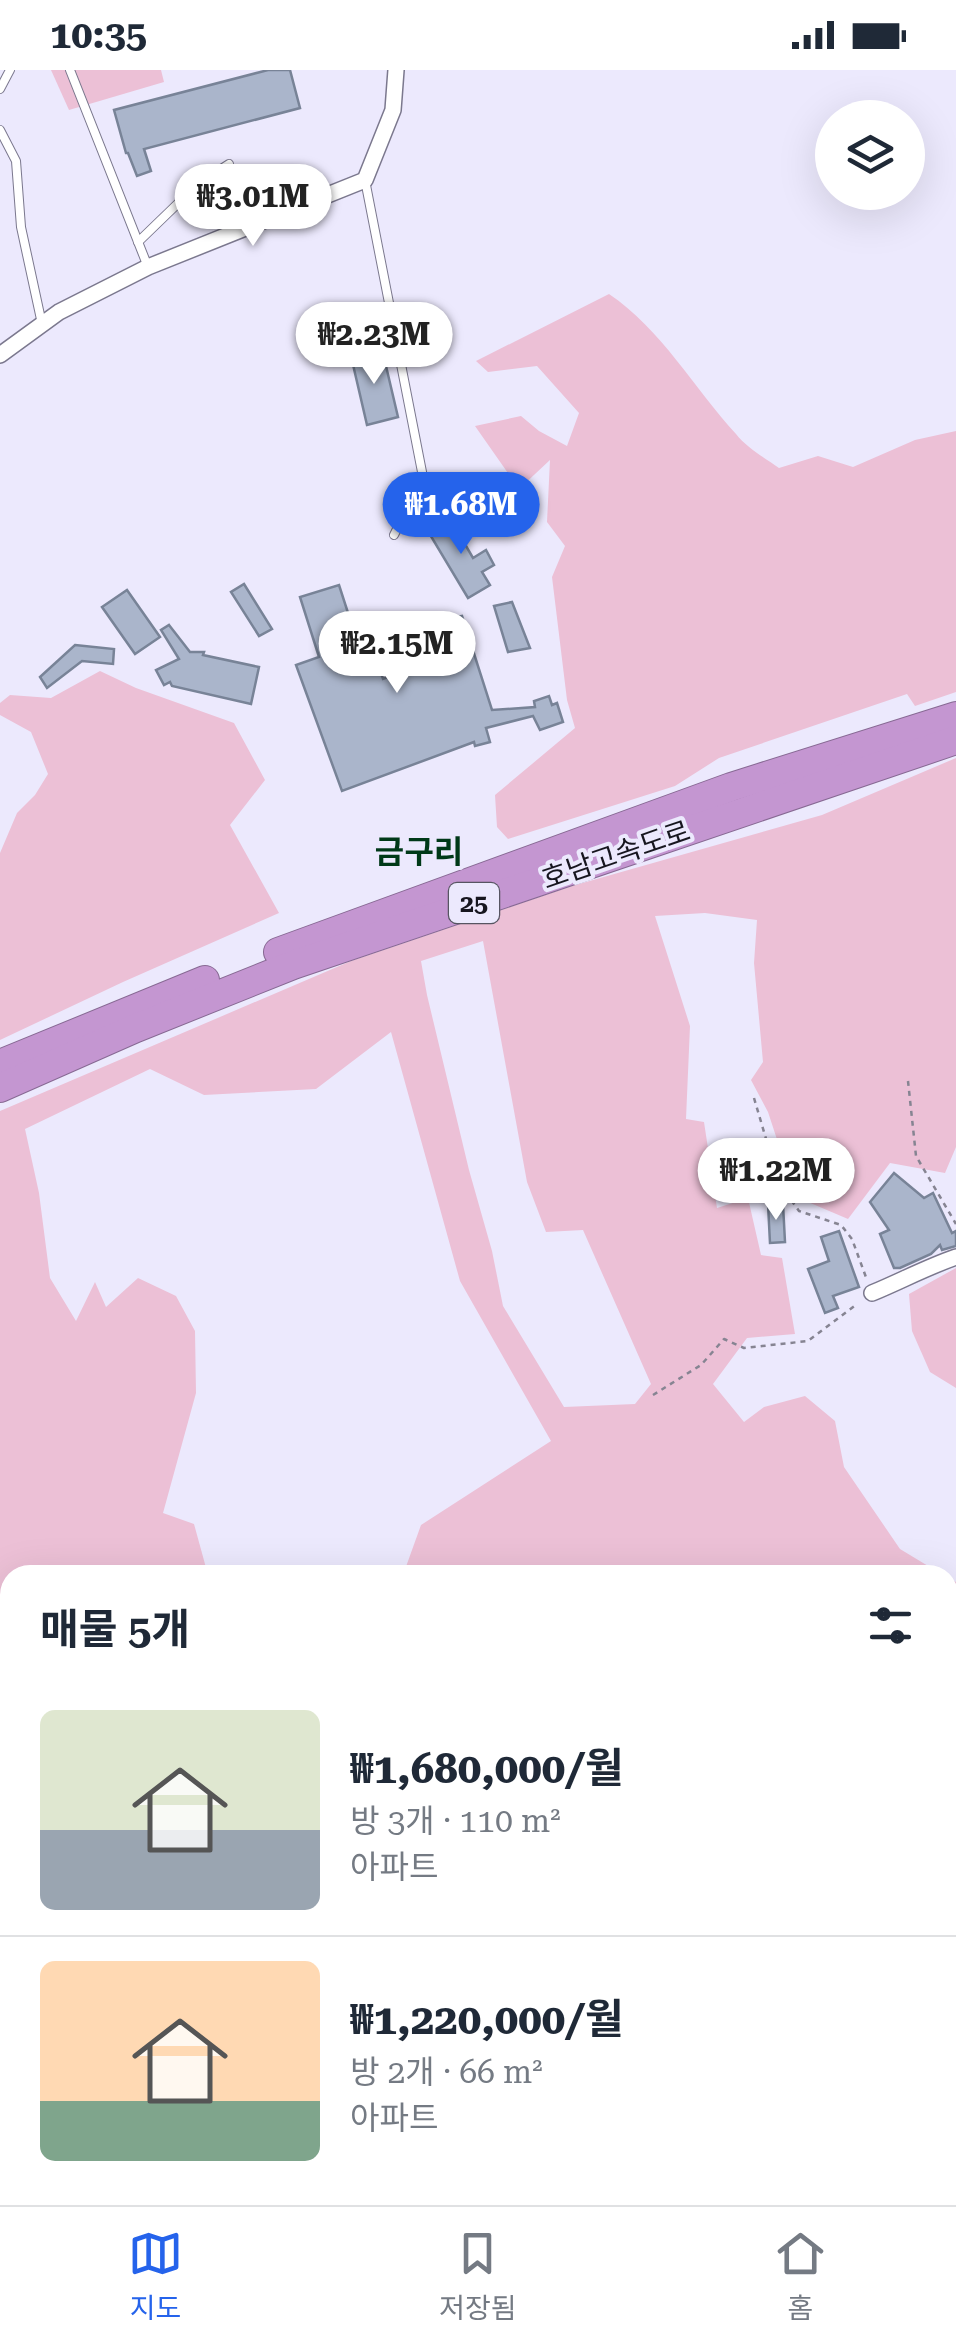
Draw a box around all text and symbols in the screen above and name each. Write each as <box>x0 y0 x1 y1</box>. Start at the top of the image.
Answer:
text: 10:35 <box>50 13 147 57</box>
map controls <box>815 100 925 210</box>
button: layers <box>815 100 925 210</box>
pin: ₩3.01M <box>172 164 334 249</box>
text: ₩3.01M <box>197 177 309 215</box>
pin: ₩2.23M <box>293 302 455 387</box>
text: ₩2.23M <box>318 315 430 353</box>
pin: ₩1.68M <box>380 472 542 557</box>
text: ₩1.68M <box>405 485 517 523</box>
pin: ₩2.15M <box>316 611 478 696</box>
text: ₩2.15M <box>341 624 453 662</box>
street label: 호남고속도로 <box>538 814 694 896</box>
district label: 금구리 <box>375 833 463 871</box>
road number: 25 <box>449 883 499 923</box>
pin: ₩1.22M <box>695 1138 857 1223</box>
text: ₩1.22M <box>720 1151 832 1189</box>
icon: filters <box>863 1598 918 1653</box>
text: 매물 5개 <box>40 1605 190 1654</box>
text: ₩1,680,000/월 <box>350 1744 624 1793</box>
icon: home <box>120 1750 240 1870</box>
text: 방 3개 · 110 m² <box>350 1802 561 1840</box>
text: 아파트 <box>350 1848 438 1886</box>
text: ₩1,220,000/월 <box>350 1995 624 2044</box>
icon: home <box>120 2001 240 2121</box>
text: 방 2개 · 66 m² <box>350 2053 543 2091</box>
text: 아파트 <box>350 2099 438 2137</box>
tab: 지도 <box>128 2226 183 2326</box>
tab: 저장됨 <box>439 2226 517 2326</box>
tab: 홈 <box>773 2226 828 2326</box>

